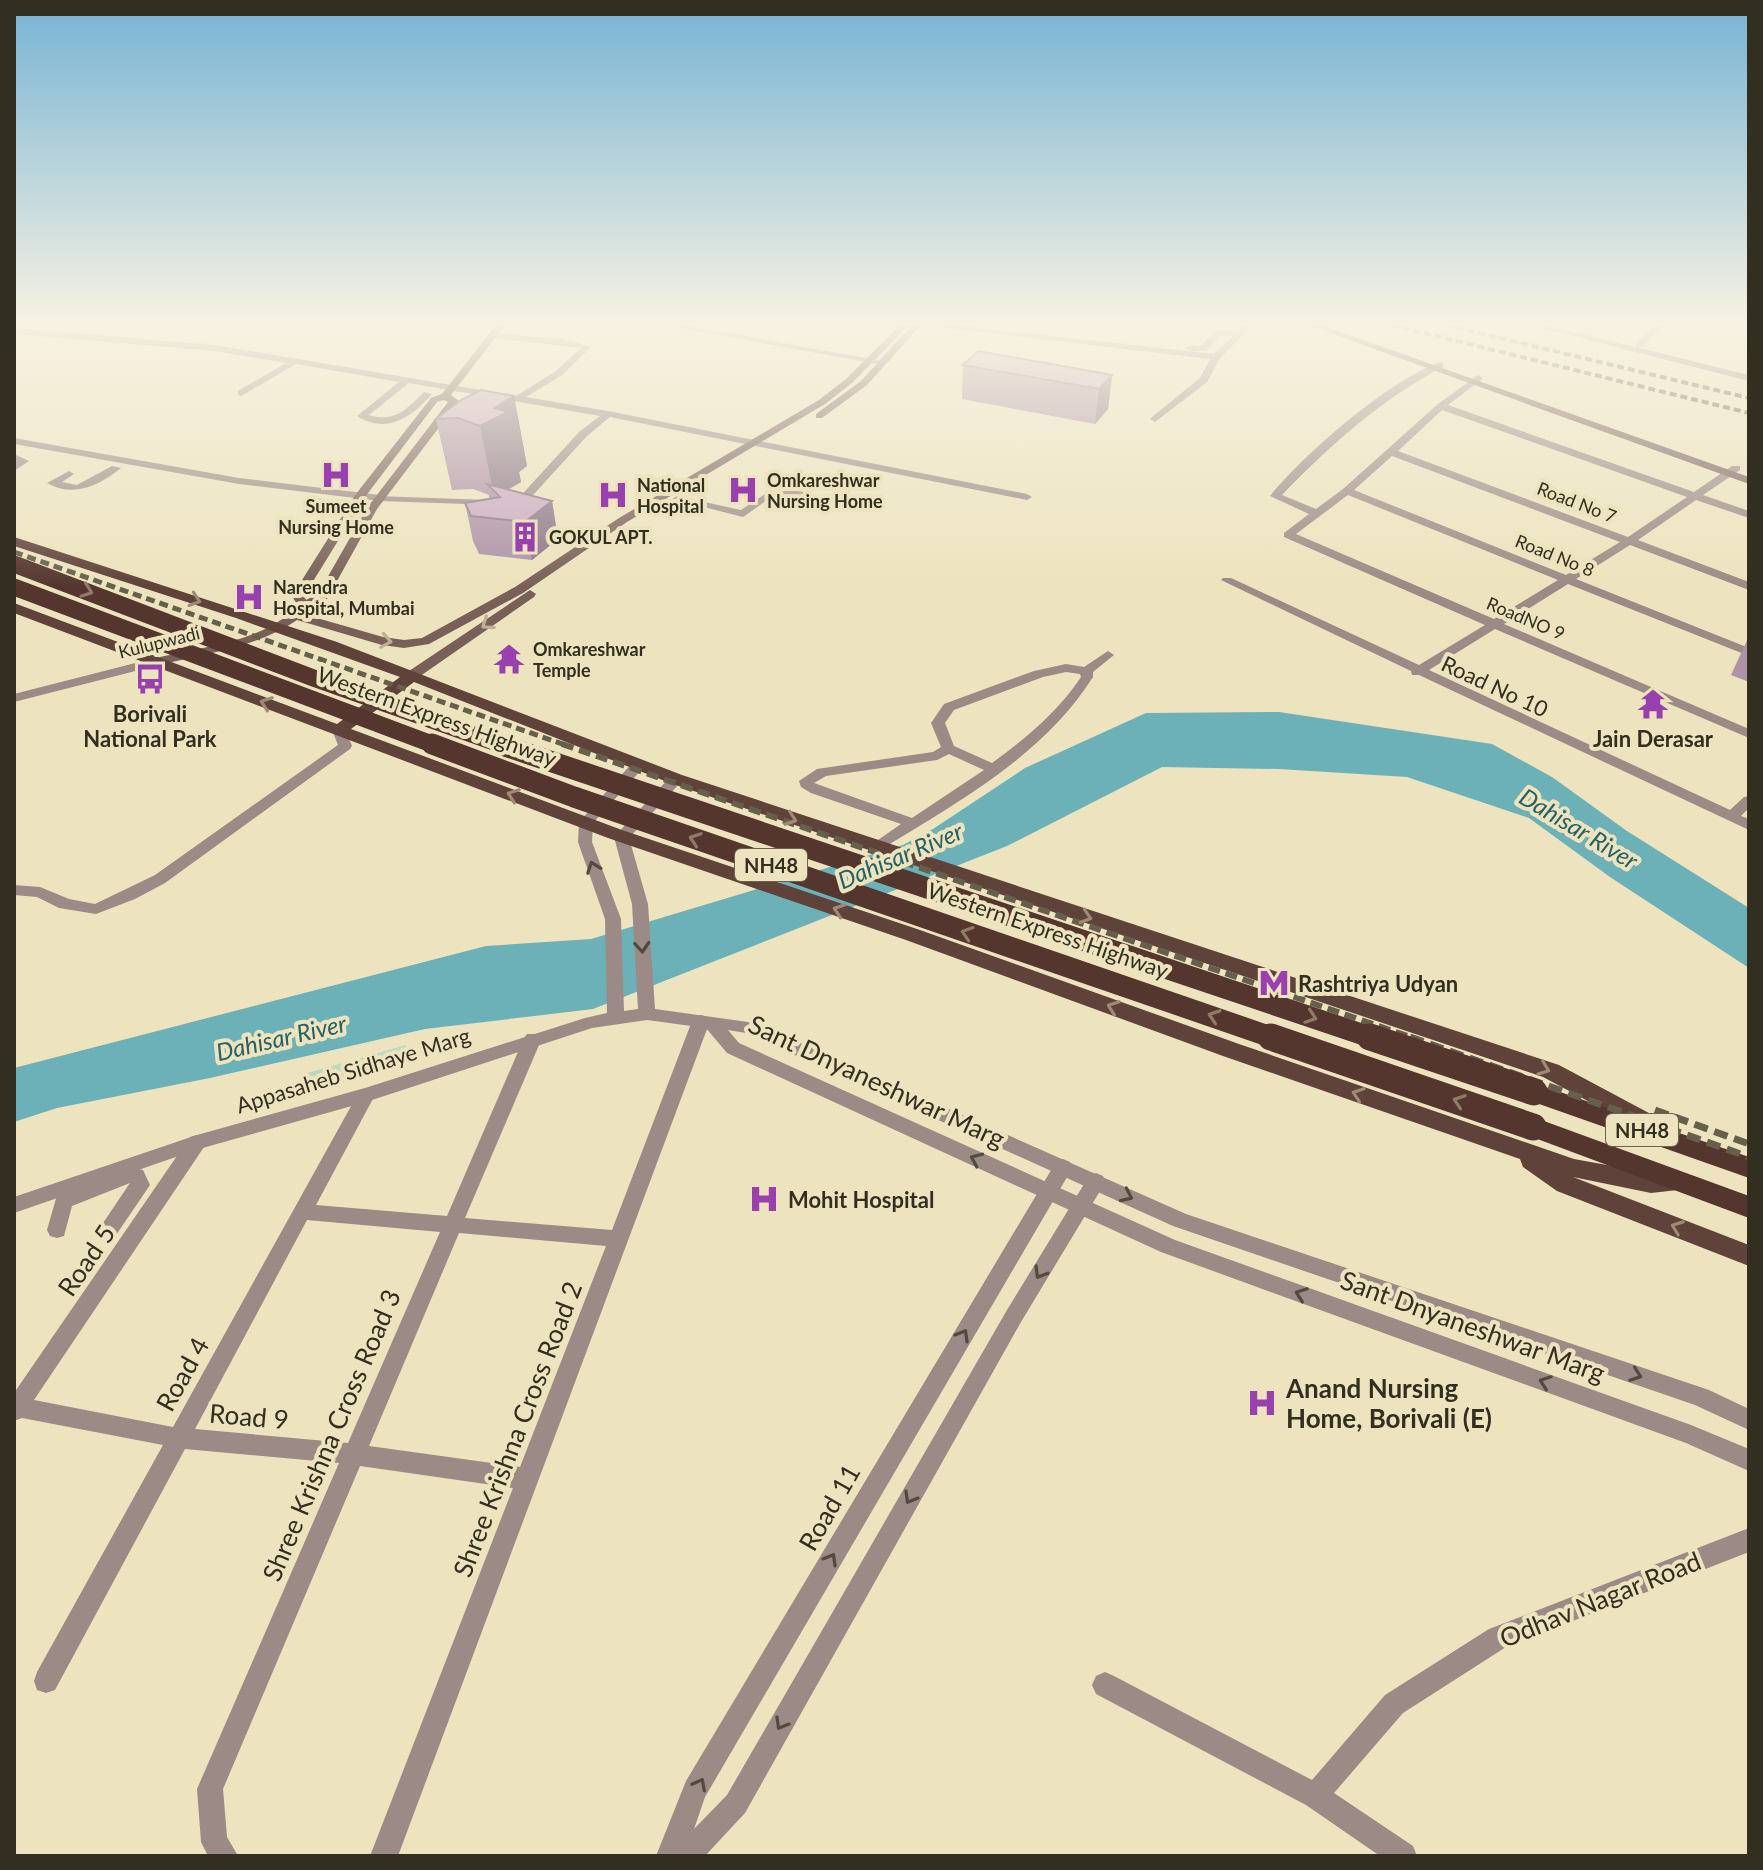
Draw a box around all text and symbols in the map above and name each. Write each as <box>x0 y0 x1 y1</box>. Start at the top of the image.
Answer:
hospital icon: Sumeet Nursing Home <box>319 458 353 492</box>
place label: Omkareshwar Nursing Home <box>767 469 883 512</box>
hospital icon: Omkareshwar Nursing Home <box>726 473 760 507</box>
place label: National Hospital <box>637 474 705 517</box>
street label: Road No 7 <box>1534 477 1620 527</box>
hospital icon: National Hospital <box>596 478 630 512</box>
place label: Sumeet Nursing Home <box>278 495 394 538</box>
building icon: GOKUL APT. <box>508 520 542 554</box>
place label: GOKUL APT. <box>549 526 652 548</box>
street label: Road No 8 <box>1512 529 1598 581</box>
place label: Narendra Hospital, Mumbai <box>273 576 415 619</box>
hospital icon: Narendra Hospital, Mumbai <box>232 580 266 614</box>
one-way arrow <box>79 582 93 598</box>
one-way arrow <box>187 590 201 606</box>
street label: RoadNO 9 <box>1484 592 1568 644</box>
one-way arrow <box>481 614 495 629</box>
street label: Kulupwadi <box>116 621 202 663</box>
one-way arrow <box>379 632 393 649</box>
place label: Omkareshwar Temple <box>533 638 646 681</box>
temple icon: Omkareshwar Temple <box>492 642 526 676</box>
street label: Road No 10 <box>1437 650 1553 723</box>
street label: Western Express Highway <box>314 660 561 772</box>
bus stop icon: Borivali National Park <box>133 662 167 696</box>
temple icon: Jain Derasar <box>1636 687 1670 721</box>
one-way arrow <box>260 696 274 713</box>
place label: Borivali National Park <box>83 700 217 752</box>
place label: Jain Derasar <box>1593 725 1714 752</box>
water label: Dahisar River <box>1515 781 1644 875</box>
one-way arrow <box>507 788 521 805</box>
one-way arrow <box>783 809 797 825</box>
water label: Dahisar River <box>833 815 968 894</box>
one-way arrow <box>689 833 703 849</box>
road number: NH48 <box>735 849 807 881</box>
one-way arrow <box>587 861 603 875</box>
street label: Western Express Highway <box>924 876 1172 984</box>
one-way arrow <box>833 904 847 920</box>
one-way arrow <box>1079 908 1092 924</box>
one-way arrow <box>961 926 975 942</box>
one-way arrow <box>633 941 650 954</box>
metro station icon: Rashtriya Udyan <box>1257 966 1291 1000</box>
place label: Rashtriya Udyan <box>1298 970 1458 997</box>
one-way arrow <box>1107 1000 1121 1017</box>
one-way arrow <box>1303 1007 1317 1023</box>
water label: Dahisar River <box>213 1008 350 1066</box>
street label: Sant Dnyaneshwar Marg <box>744 1008 1010 1154</box>
one-way arrow <box>1208 1009 1222 1025</box>
street label: Appasaheb Sidhaye Marg <box>233 1021 473 1119</box>
one-way arrow <box>1536 1059 1550 1076</box>
one-way arrow <box>1352 1087 1366 1103</box>
one-way arrow <box>1453 1095 1467 1111</box>
road number: NH48 <box>1606 1114 1678 1146</box>
one-way arrow <box>970 1153 985 1169</box>
hospital icon: Mohit Hospital <box>747 1182 781 1216</box>
place label: Mohit Hospital <box>788 1186 934 1213</box>
one-way arrow <box>1119 1186 1133 1202</box>
street label: Road 5 <box>51 1218 121 1302</box>
one-way arrow <box>1671 1220 1685 1237</box>
street label: Sant Dnyaneshwar Marg <box>1336 1263 1610 1389</box>
one-way arrow <box>1034 1264 1050 1279</box>
street label: Shree Krishna Cross Road 2 <box>446 1277 588 1581</box>
street label: Shree Krishna Cross Road 3 <box>255 1284 407 1586</box>
one-way arrow <box>1295 1287 1309 1304</box>
one-way arrow <box>953 1329 969 1344</box>
street label: Road 4 <box>149 1332 215 1416</box>
one-way arrow <box>1628 1366 1642 1382</box>
place label: Anand Nursing Home, Borivali (E) <box>1285 1372 1492 1434</box>
one-way arrow <box>1539 1376 1553 1392</box>
hospital icon: Anand Nursing Home, Borivali (E) <box>1245 1386 1279 1420</box>
street label: Road 9 <box>208 1397 290 1435</box>
street label: Road 11 <box>792 1458 866 1556</box>
one-way arrow <box>904 1489 920 1504</box>
street label: Odhav Nagar Road <box>1495 1544 1705 1654</box>
one-way arrow <box>821 1554 837 1568</box>
one-way arrow <box>776 1716 791 1730</box>
one-way arrow <box>690 1778 705 1792</box>

